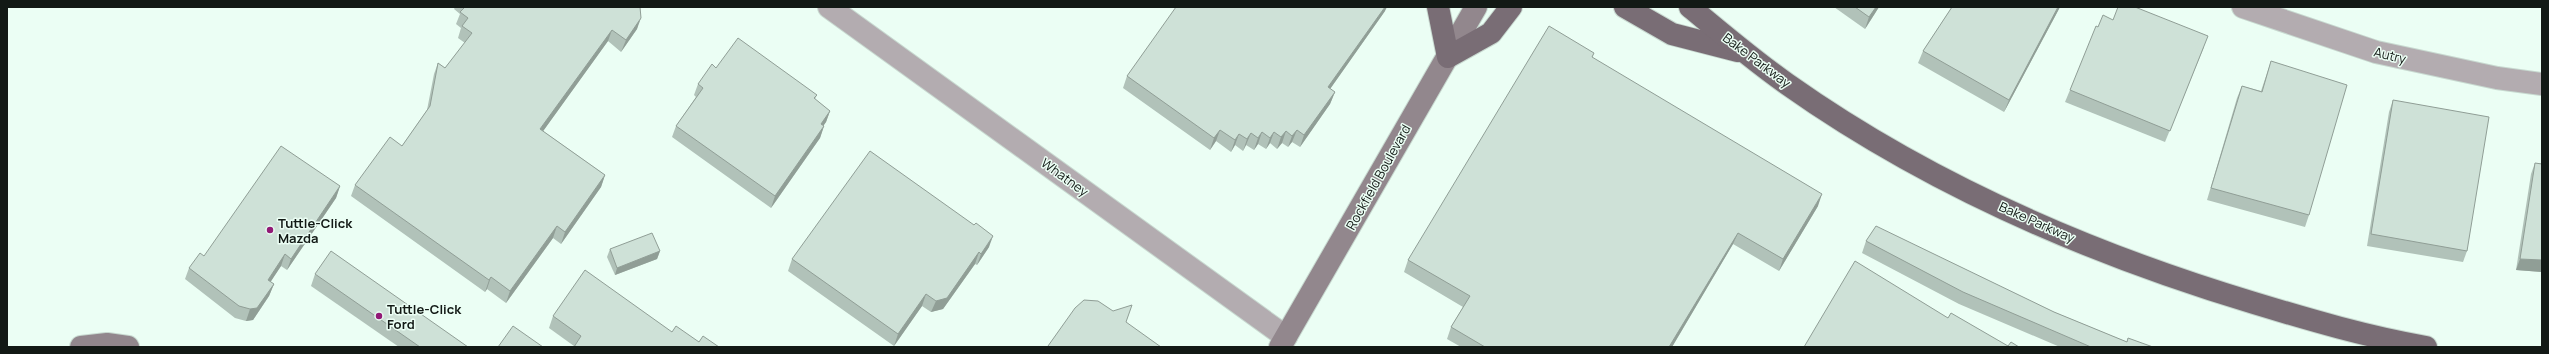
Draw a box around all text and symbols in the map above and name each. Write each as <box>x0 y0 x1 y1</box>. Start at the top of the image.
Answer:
street label: Bake Parkway <box>1719 28 1795 92</box>
street label: Autry <box>2372 42 2408 68</box>
street label: Rockfield Boulevard <box>1342 121 1414 233</box>
street label: Whatney <box>1038 154 1092 200</box>
street label: Bake Parkway <box>1996 197 2078 247</box>
place label: Tuttle-Click Mazda <box>278 214 353 247</box>
marker: Tuttle-Click Mazda <box>265 225 275 235</box>
place label: Tuttle-Click Ford <box>387 300 462 333</box>
marker: Tuttle-Click Ford <box>374 311 384 321</box>

